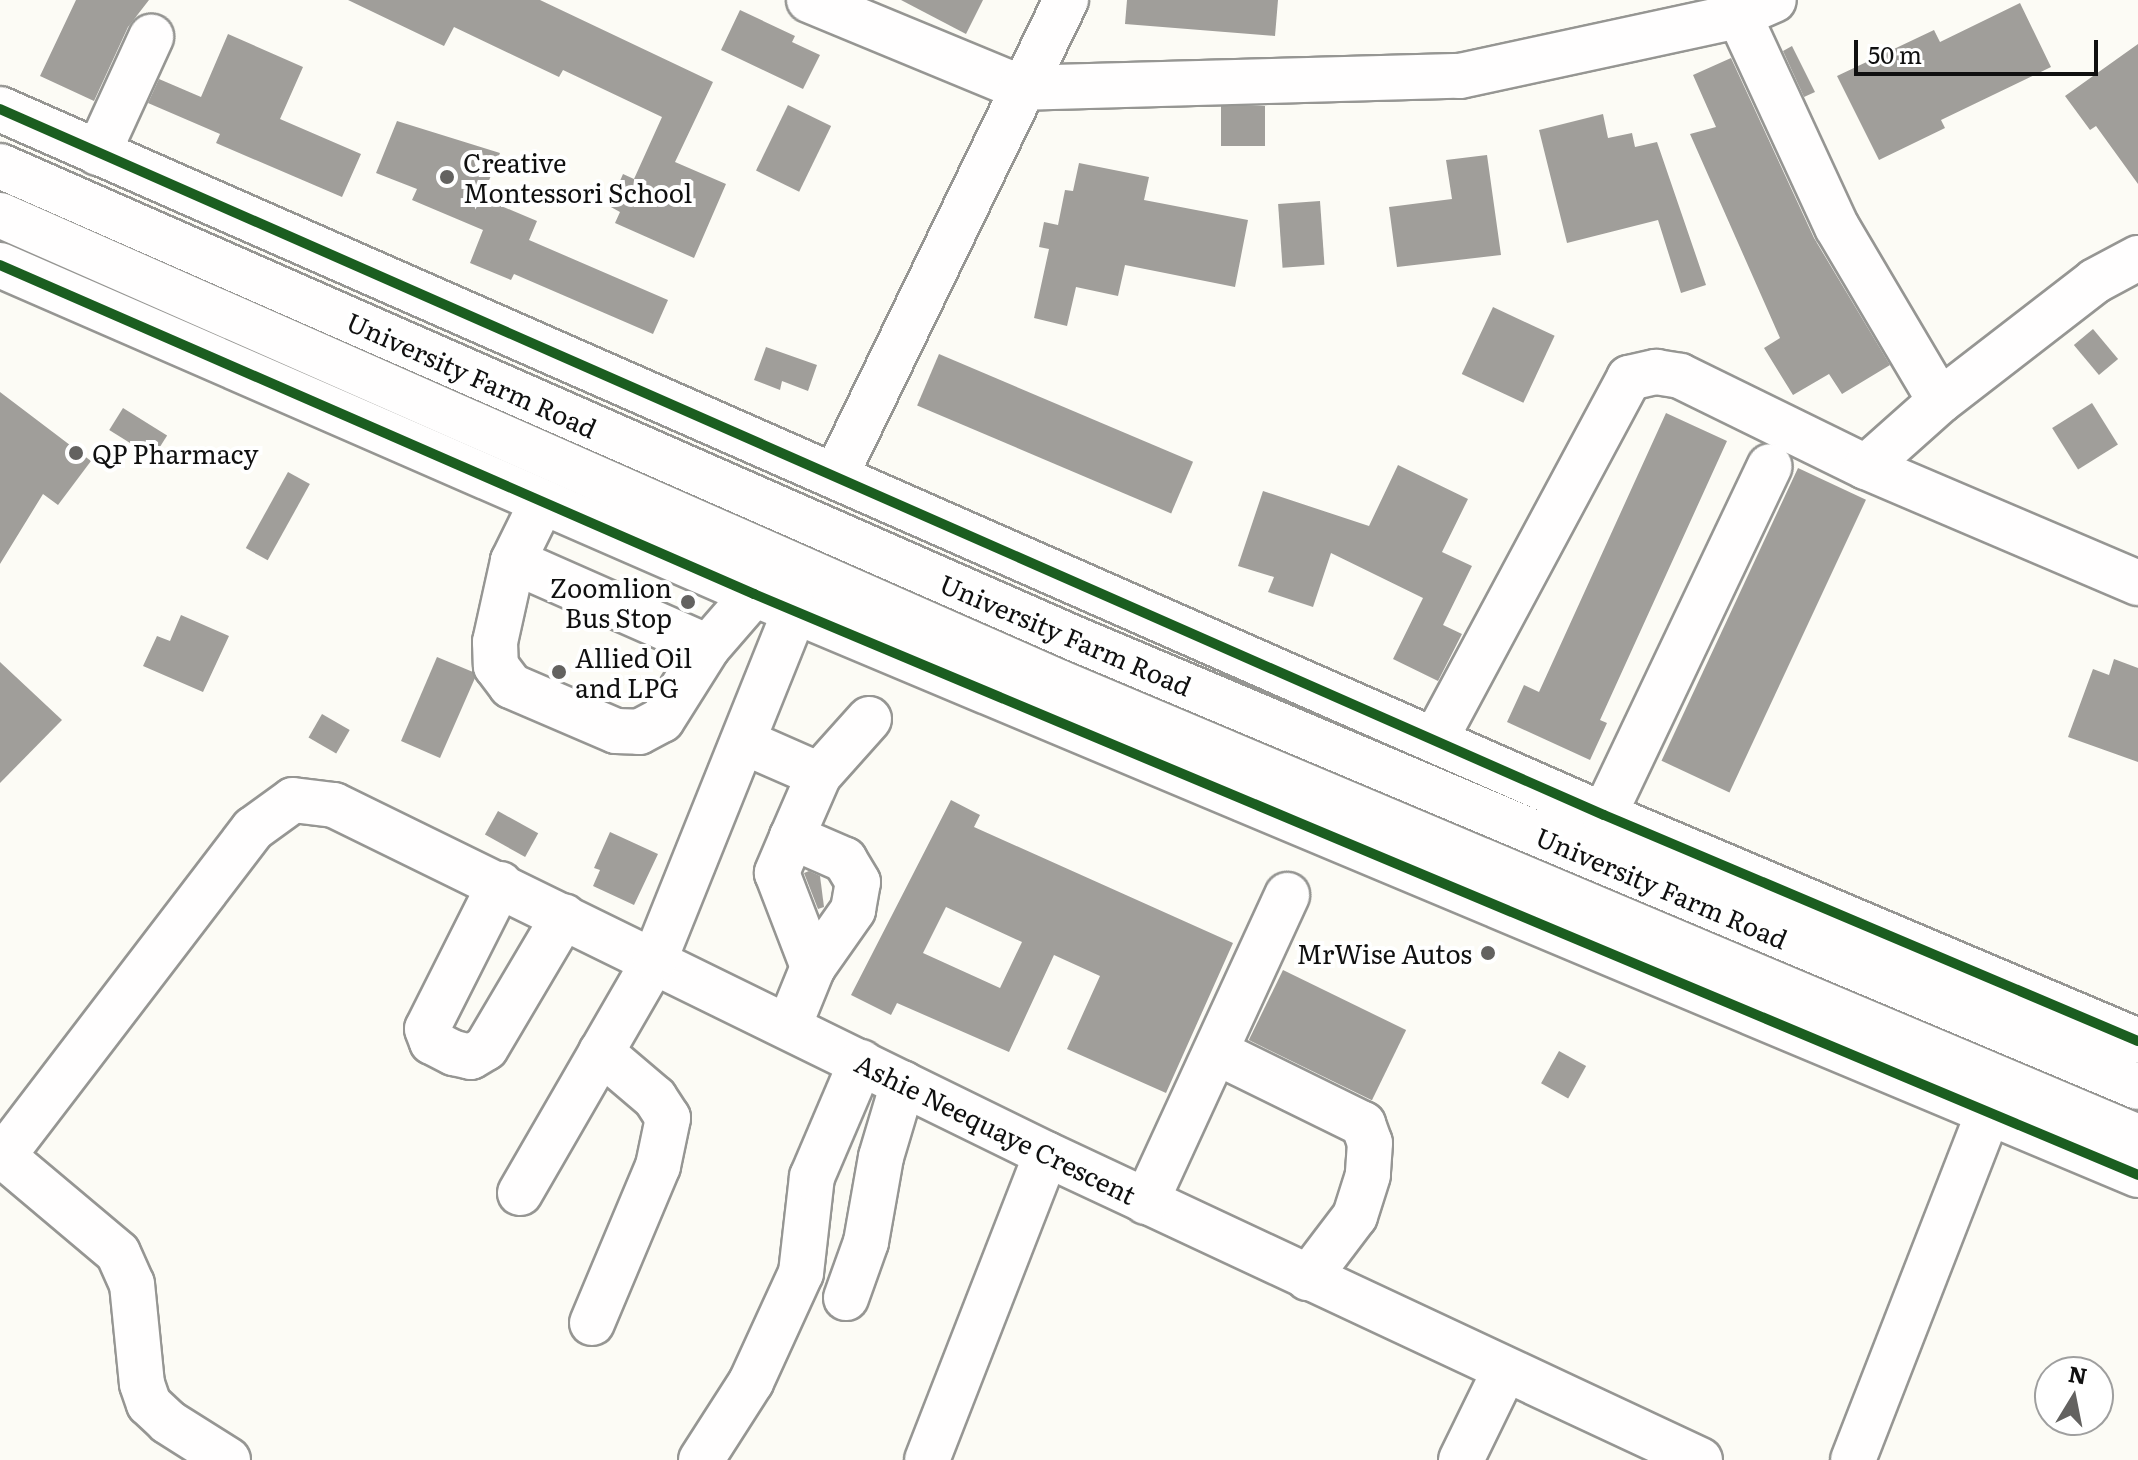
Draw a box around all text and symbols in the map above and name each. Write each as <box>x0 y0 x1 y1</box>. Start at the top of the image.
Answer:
scale bar <box>1858 24 2102 74</box>
text: 50 m <box>1868 36 1922 71</box>
place label: Creative Montessori School <box>463 146 692 208</box>
marker: Creative Montessori School <box>438 168 456 186</box>
street label: University Farm Road <box>342 305 602 443</box>
place label: QP Pharmacy <box>92 437 259 469</box>
marker: QP Pharmacy <box>67 444 85 462</box>
street label: University Farm Road <box>935 567 1197 701</box>
place label: Zoomlion Bus Stop <box>550 571 672 632</box>
marker: Zoomlion Bus Stop <box>679 593 697 611</box>
place label: Allied Oil and LPG <box>575 641 692 702</box>
marker: Allied Oil and LPG <box>550 663 568 681</box>
street label: University Farm Road <box>1531 820 1793 954</box>
place label: MrWise Autos <box>1297 937 1472 969</box>
marker: MrWise Autos <box>1479 944 1497 962</box>
street label: Ashie Neequaye Crescent <box>851 1046 1141 1210</box>
north arrow <box>2034 1356 2114 1436</box>
text: N <box>2066 1356 2090 1392</box>

